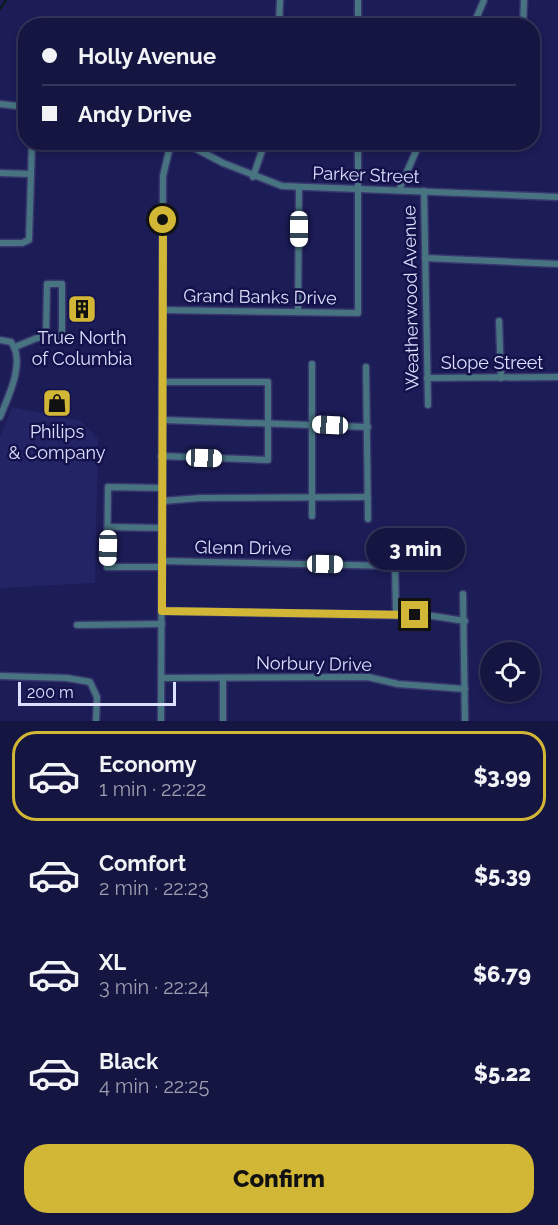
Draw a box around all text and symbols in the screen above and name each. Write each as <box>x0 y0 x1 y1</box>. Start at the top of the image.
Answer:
text: Holly Avenue <box>78 43 216 69</box>
text: Andy Drive <box>78 101 192 127</box>
street label: Parker Street <box>312 162 420 187</box>
street label: Weatherwood Avenue <box>398 205 423 391</box>
route start <box>149 206 176 233</box>
car <box>290 211 308 247</box>
street label: Grand Banks Drive <box>183 285 337 308</box>
building icon: True North of Columbia <box>66 293 98 325</box>
place label: True North of Columbia <box>32 327 132 369</box>
street label: Slope Street <box>441 352 543 373</box>
shop icon: Philips & Company <box>41 387 73 419</box>
car <box>312 415 348 435</box>
place label: Philips & Company <box>8 421 106 463</box>
car <box>186 448 222 468</box>
callout: 3 min <box>366 528 464 570</box>
car <box>99 530 117 566</box>
street label: Glenn Drive <box>194 536 292 559</box>
text: 3 min <box>389 537 442 561</box>
car <box>307 555 343 573</box>
route end <box>401 601 428 628</box>
map controls <box>480 642 540 702</box>
button: locate <box>480 642 540 702</box>
street label: Norbury Drive <box>256 652 372 675</box>
scale bar <box>18 679 176 706</box>
text: 200 m <box>27 683 74 702</box>
icon: car <box>27 749 81 803</box>
text: Economy <box>99 751 197 777</box>
text: $3.99 <box>473 763 531 789</box>
text: 1 min · 22:22 <box>99 777 206 801</box>
icon: car <box>27 848 81 902</box>
text: Comfort <box>99 850 186 876</box>
text: $5.39 <box>474 862 531 888</box>
text: 2 min · 22:23 <box>99 876 209 900</box>
icon: car <box>27 947 81 1001</box>
text: XL <box>99 949 126 975</box>
text: $6.79 <box>473 961 531 987</box>
text: 3 min · 22:24 <box>99 975 209 999</box>
icon: car <box>27 1046 81 1100</box>
text: Black <box>99 1048 158 1074</box>
text: $5.22 <box>474 1060 531 1086</box>
text: 4 min · 22:25 <box>99 1074 209 1098</box>
button: Confirm <box>24 1144 534 1213</box>

